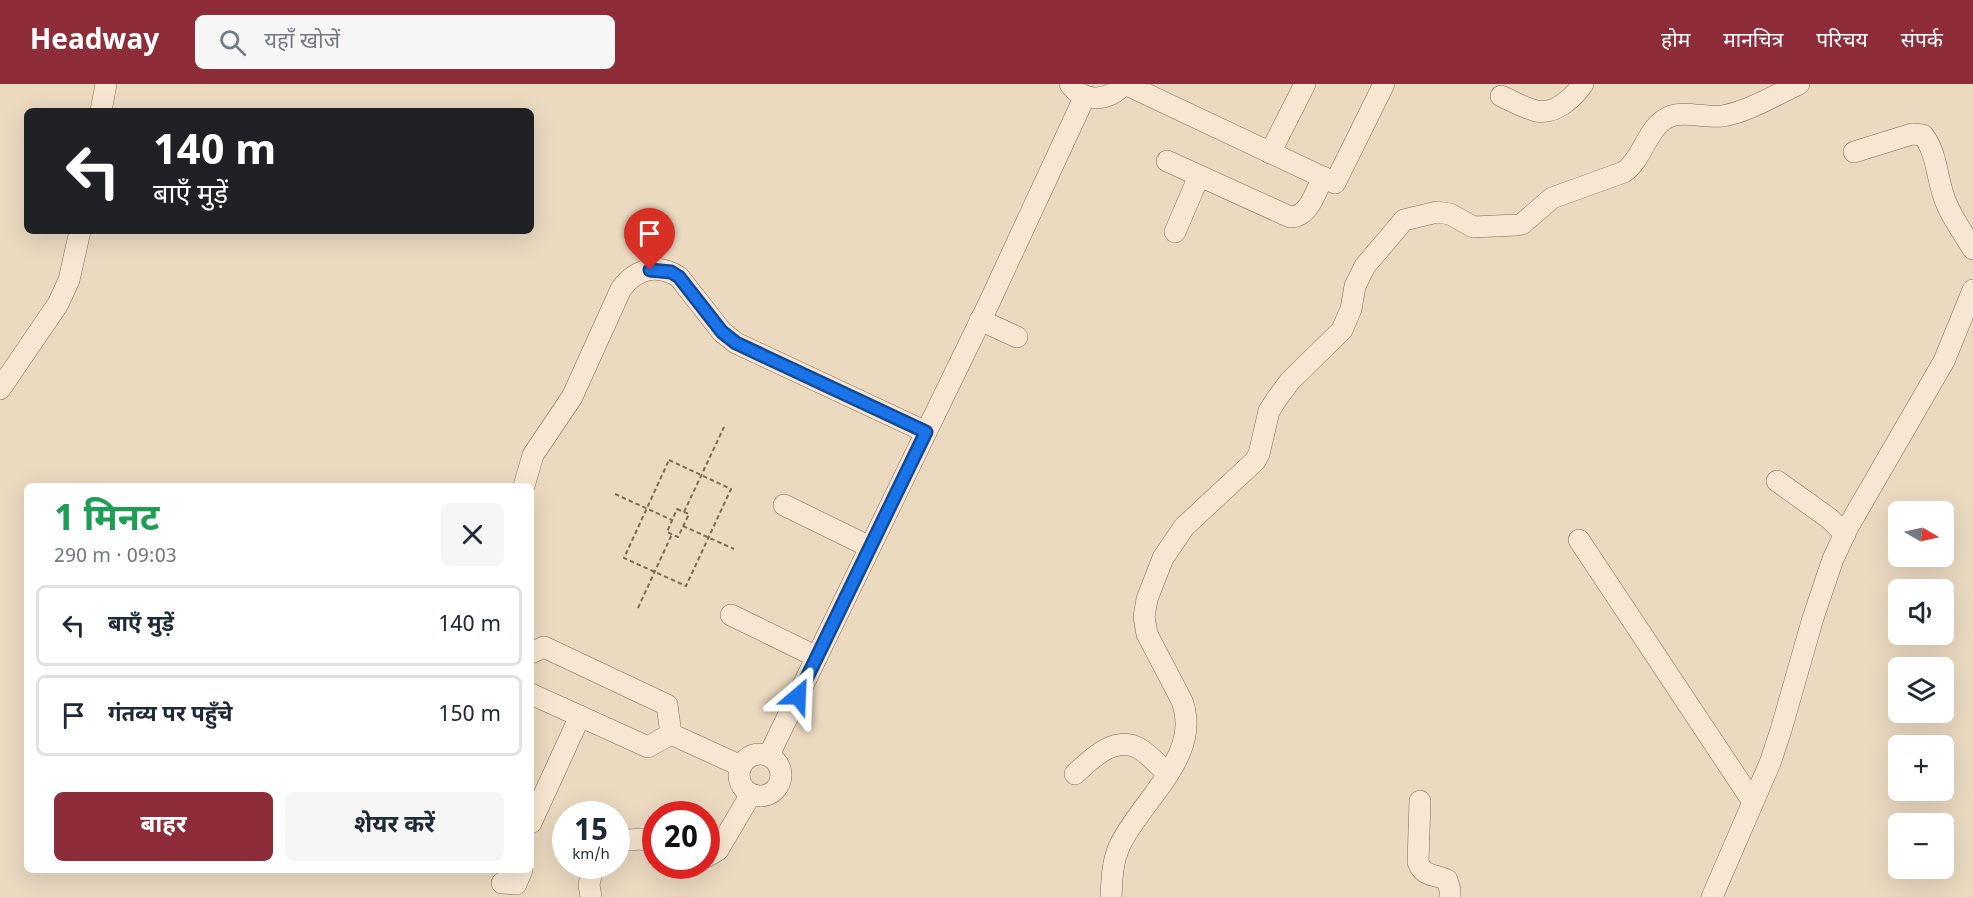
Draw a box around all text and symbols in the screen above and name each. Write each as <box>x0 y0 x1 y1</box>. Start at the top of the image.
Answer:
search box <box>195 15 615 69</box>
text: Headway <box>30 24 159 60</box>
icon: search <box>216 26 249 59</box>
text: यहाँ खोजें <box>264 28 340 57</box>
text: होम <box>1661 28 1690 56</box>
text: मानचित्र <box>1723 28 1783 56</box>
text: परिचय <box>1816 28 1868 56</box>
text: संपर्क <box>1901 28 1943 56</box>
text: 140 m <box>153 126 276 181</box>
icon: left <box>54 132 132 210</box>
text: बाएँ मुड़ें <box>153 179 228 214</box>
pin <box>624 208 675 270</box>
icon: arrive <box>633 217 666 250</box>
text: 1 मिनट <box>54 498 159 545</box>
north arrow <box>1888 501 1954 567</box>
map controls <box>1888 501 1954 879</box>
button: close <box>441 503 504 566</box>
text: 290 m · 09:03 <box>54 544 177 570</box>
button: sound <box>1888 579 1954 645</box>
icon: left <box>57 609 90 642</box>
text: बाएँ मुड़ें <box>108 611 174 640</box>
text: 140 m <box>438 611 501 640</box>
button: layers <box>1888 657 1954 723</box>
position arrow <box>766 664 830 728</box>
icon: arrive <box>57 699 90 732</box>
text: गंतव्य पर पहुँचे <box>108 701 233 730</box>
text: 150 m <box>438 701 501 730</box>
button: + <box>1888 735 1954 801</box>
button: बाहर <box>54 792 273 861</box>
button: शेयर करें <box>285 792 504 861</box>
speed limit sign: 20 <box>642 801 720 879</box>
text: 15 <box>574 813 608 852</box>
button: − <box>1888 813 1954 879</box>
text: km/h <box>572 846 610 865</box>

